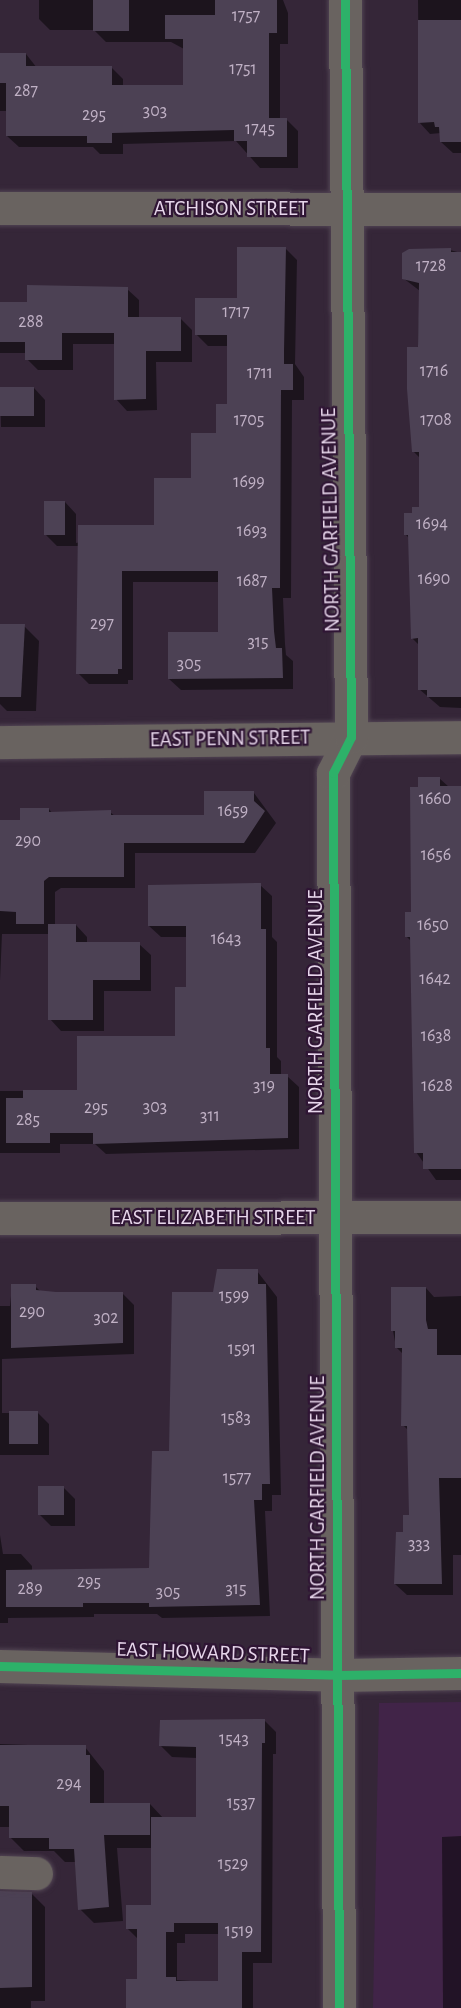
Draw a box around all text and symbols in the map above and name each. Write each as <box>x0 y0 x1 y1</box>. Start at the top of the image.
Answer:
house number: 1757 <box>232 5 260 27</box>
house number: 1751 <box>229 58 257 80</box>
house number: 287 <box>14 80 38 102</box>
house number: 303 <box>143 100 167 122</box>
house number: 295 <box>82 104 106 126</box>
house number: 1745 <box>245 118 275 140</box>
street label: ATCHISON STREET <box>154 196 308 222</box>
house number: 1728 <box>416 255 446 277</box>
house number: 1717 <box>222 301 250 323</box>
house number: 288 <box>18 311 44 333</box>
house number: 1716 <box>420 360 448 382</box>
house number: 1711 <box>247 362 273 384</box>
street label: NORTH GARFIELD AVENUE <box>316 407 346 633</box>
house number: 1705 <box>234 409 264 431</box>
house number: 1708 <box>420 409 452 431</box>
house number: 1699 <box>233 471 265 493</box>
house number: 1694 <box>416 513 448 535</box>
house number: 1693 <box>237 520 267 542</box>
house number: 1690 <box>418 568 450 590</box>
house number: 1687 <box>237 570 267 592</box>
house number: 297 <box>90 613 114 635</box>
house number: 315 <box>247 631 269 653</box>
house number: 305 <box>177 653 201 675</box>
street label: EAST PENN STREET <box>149 725 311 753</box>
house number: 1660 <box>419 788 451 810</box>
house number: 1659 <box>218 800 248 822</box>
house number: 290 <box>15 830 41 852</box>
house number: 1656 <box>421 844 451 866</box>
street label: NORTH GARFIELD AVENUE <box>303 890 329 1114</box>
house number: 1650 <box>417 914 449 936</box>
house number: 1643 <box>211 928 241 950</box>
house number: 1642 <box>419 968 451 990</box>
house number: 1638 <box>421 1025 451 1047</box>
house number: 319 <box>253 1075 275 1097</box>
house number: 1628 <box>421 1075 453 1097</box>
house number: 303 <box>143 1096 167 1118</box>
house number: 295 <box>84 1097 108 1119</box>
house number: 311 <box>200 1105 220 1127</box>
house number: 285 <box>16 1109 40 1131</box>
street label: EAST ELIZABETH STREET <box>111 1205 315 1231</box>
house number: 1599 <box>219 1285 249 1307</box>
house number: 290 <box>19 1301 45 1323</box>
house number: 302 <box>93 1307 119 1329</box>
house number: 1591 <box>228 1338 256 1360</box>
street label: NORTH GARFIELD AVENUE <box>305 1376 331 1600</box>
house number: 1583 <box>221 1407 251 1429</box>
house number: 1577 <box>223 1467 251 1489</box>
house number: 333 <box>408 1533 430 1555</box>
house number: 295 <box>77 1571 101 1593</box>
house number: 289 <box>17 1578 43 1600</box>
house number: 315 <box>225 1578 247 1600</box>
house number: 305 <box>156 1581 180 1603</box>
street label: EAST HOWARD STREET <box>116 1637 310 1669</box>
house number: 1543 <box>219 1728 249 1750</box>
house number: 294 <box>56 1773 82 1795</box>
house number: 1537 <box>227 1792 255 1814</box>
house number: 1529 <box>218 1853 248 1875</box>
house number: 1519 <box>225 1920 253 1942</box>

